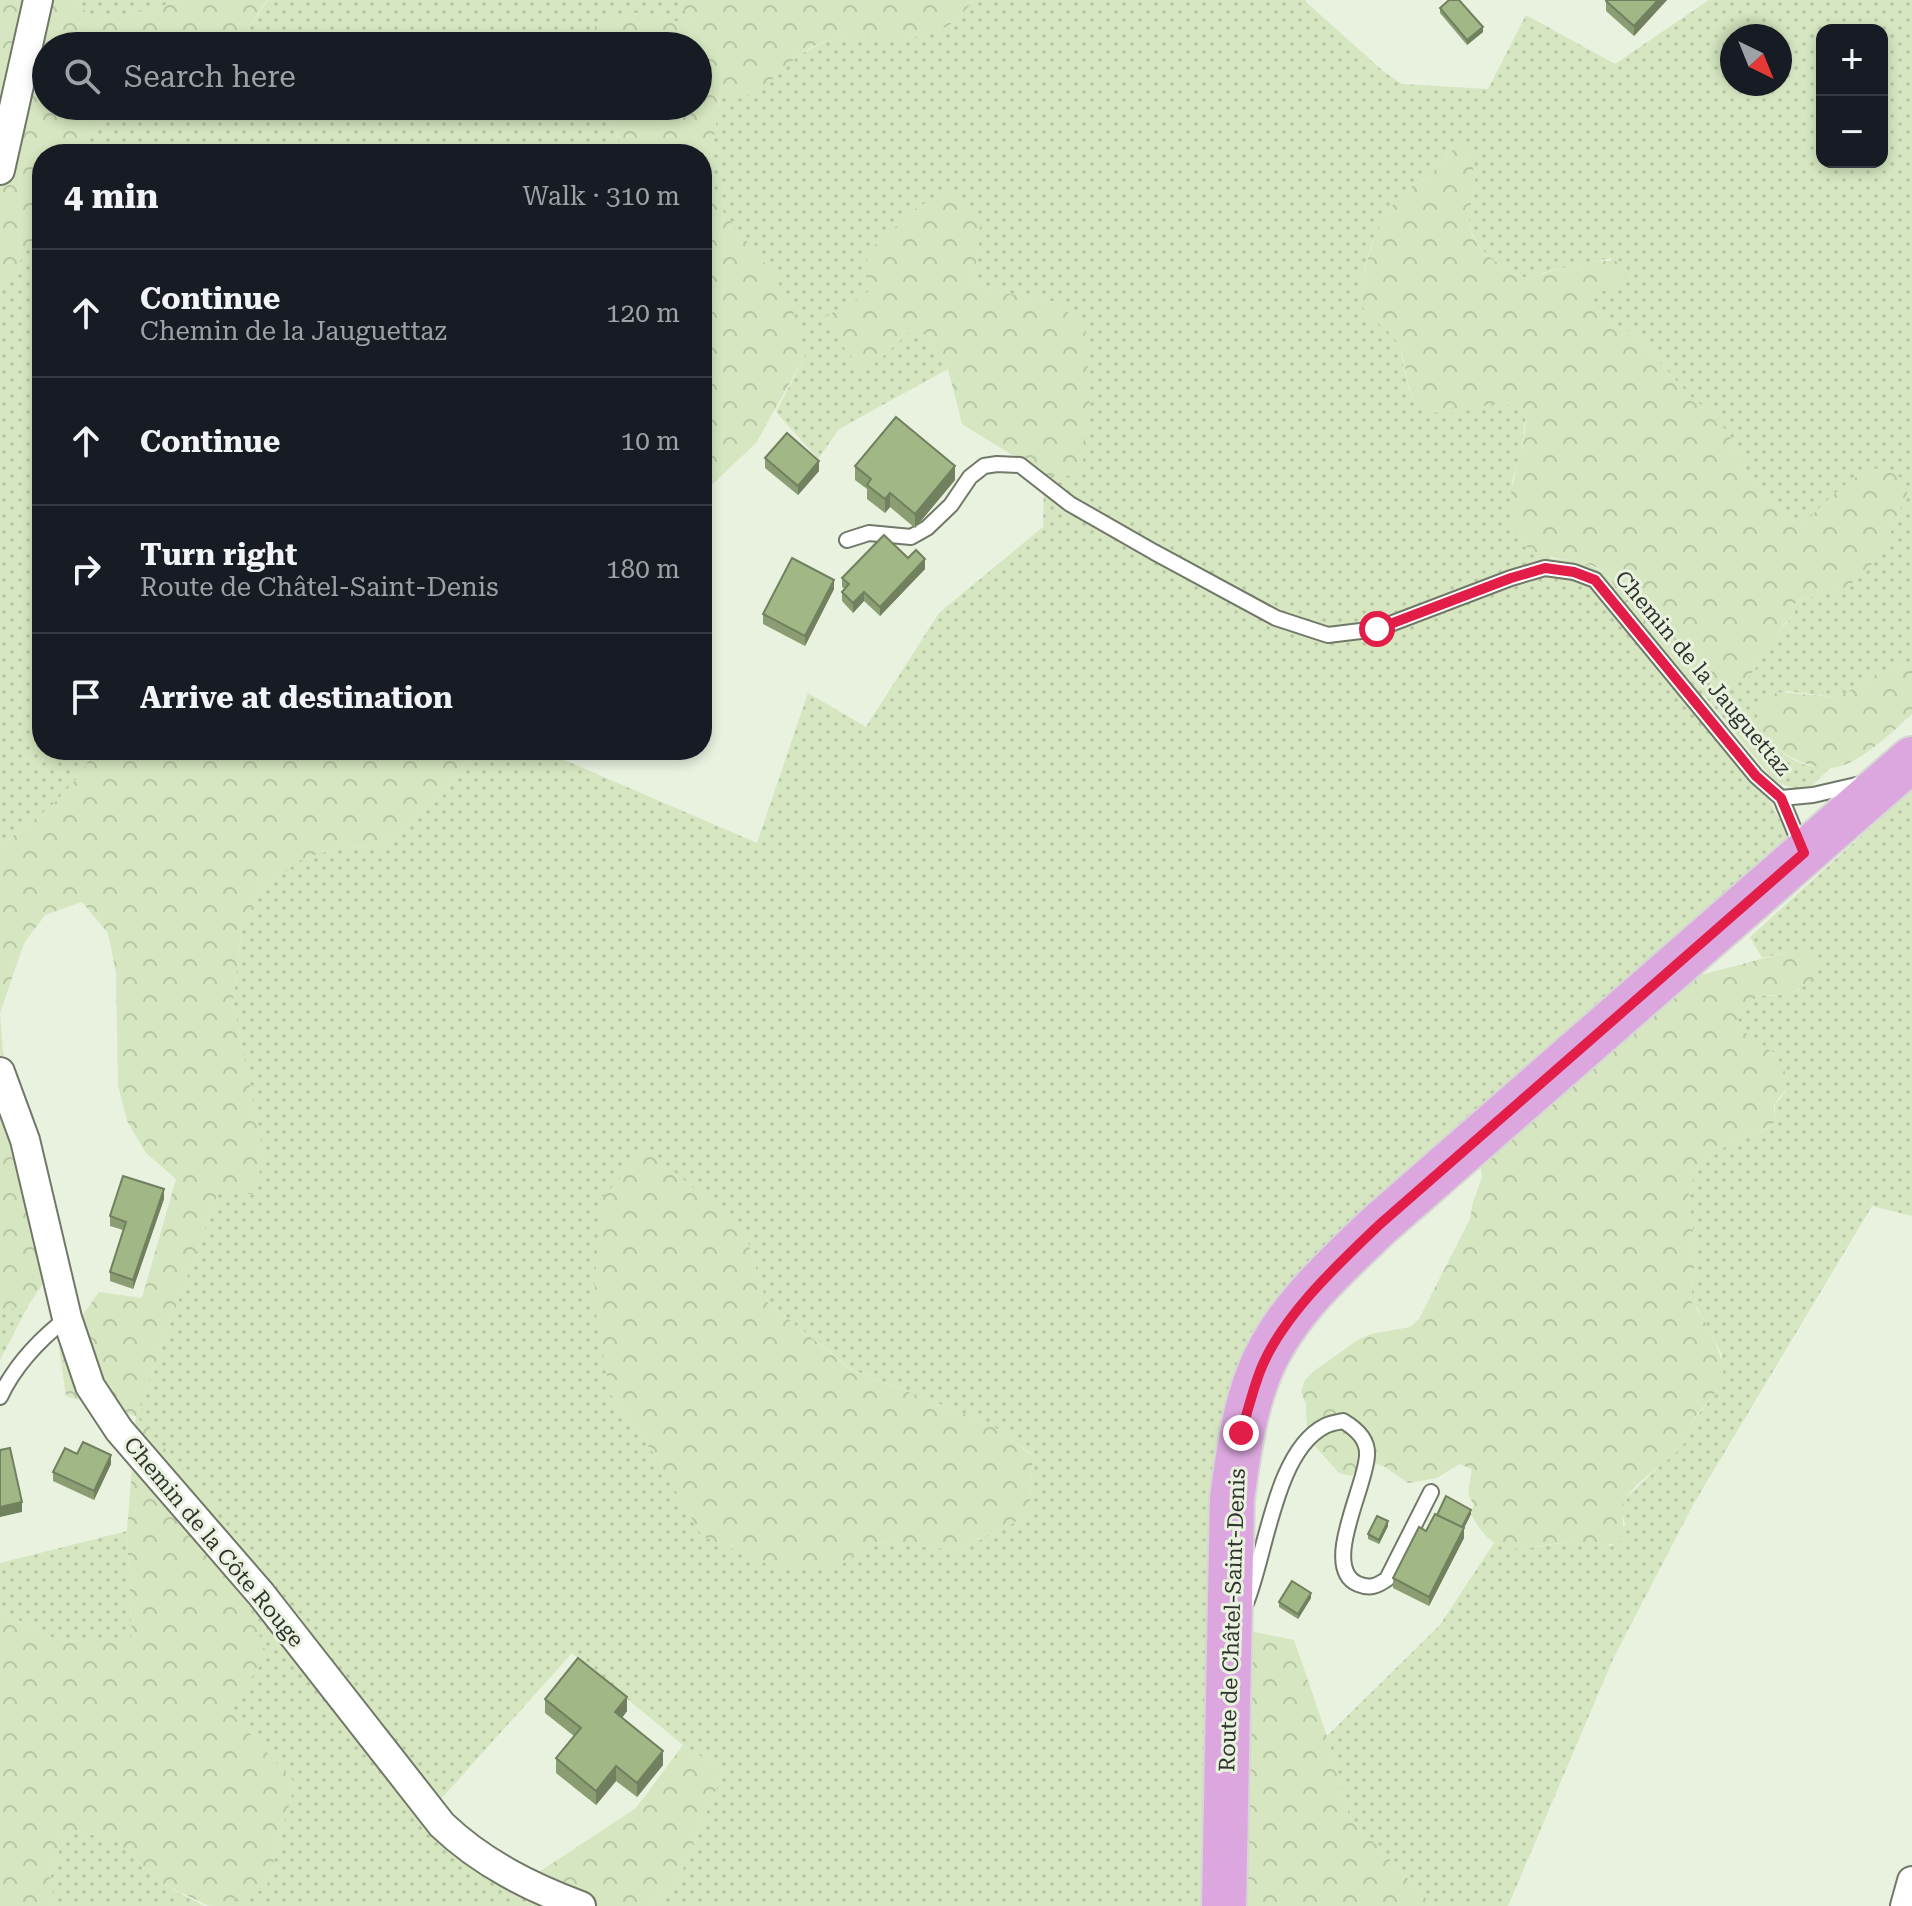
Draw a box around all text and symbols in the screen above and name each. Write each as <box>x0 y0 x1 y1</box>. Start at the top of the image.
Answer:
north arrow <box>1720 24 1792 96</box>
map controls <box>1816 24 1888 168</box>
button: + <box>1816 24 1888 96</box>
search box <box>32 32 712 120</box>
icon: search <box>60 54 104 98</box>
text: Search here <box>124 59 296 94</box>
button: − <box>1816 96 1888 168</box>
text: 4 min <box>64 176 159 216</box>
text: Walk · 310 m <box>522 181 680 211</box>
text: Continue <box>140 281 280 316</box>
icon: ahead <box>64 291 108 335</box>
text: 120 m <box>606 298 680 328</box>
text: Chemin de la Jauguettaz <box>140 316 447 346</box>
icon: ahead <box>64 419 108 463</box>
text: Continue <box>140 424 280 459</box>
text: 10 m <box>621 426 680 456</box>
text: Turn right <box>140 537 297 572</box>
icon: right <box>64 547 108 591</box>
text: 180 m <box>606 554 680 584</box>
street label: Chemin de la Jauguettaz <box>1610 566 1796 780</box>
text: Route de Châtel-Saint-Denis <box>140 572 499 602</box>
route start <box>1359 611 1395 647</box>
icon: arrive <box>64 675 108 719</box>
text: Arrive at destination <box>140 680 453 715</box>
route end <box>1223 1415 1259 1451</box>
street label: Chemin de la Côte Rouge <box>119 1432 309 1652</box>
street label: Route de Châtel-Saint-Denis <box>1214 1468 1250 1772</box>

